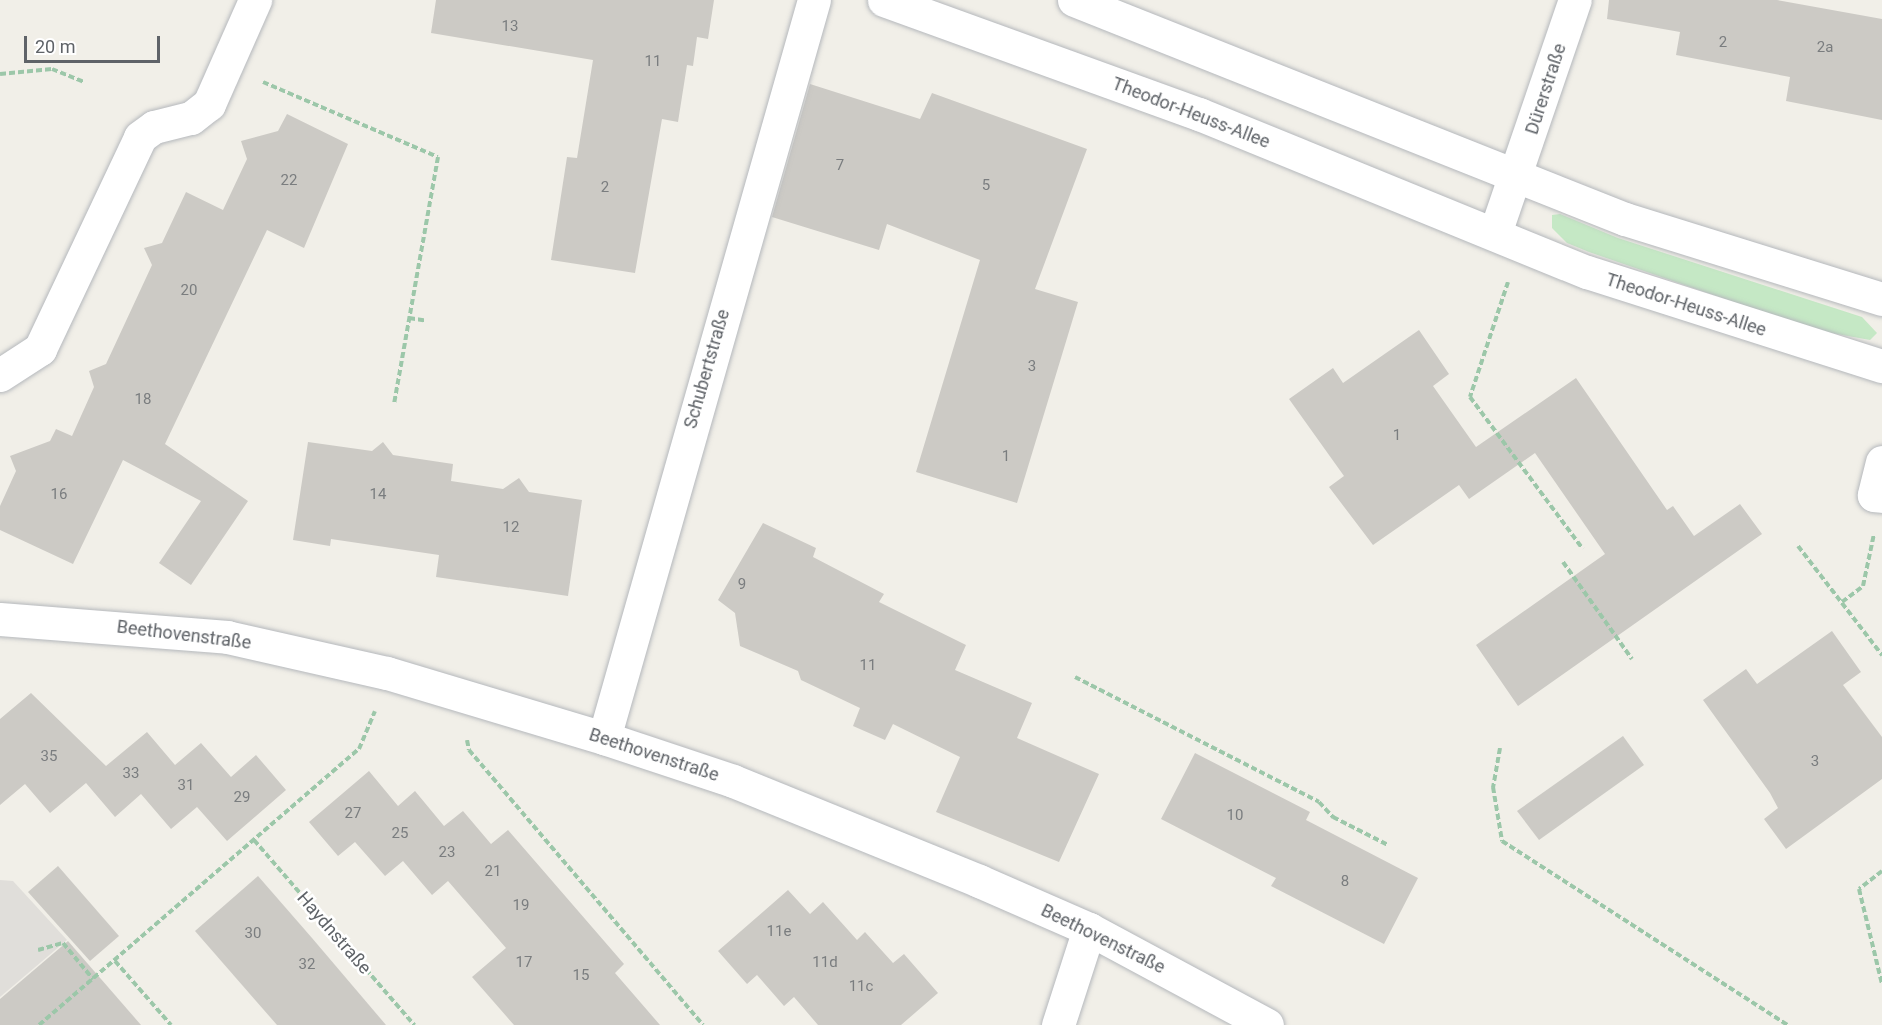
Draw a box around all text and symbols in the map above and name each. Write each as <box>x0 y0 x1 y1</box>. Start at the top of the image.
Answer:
house number: 13 <box>502 18 518 36</box>
scale bar <box>27 24 164 62</box>
house number: 2 <box>1719 34 1727 52</box>
text: 20 m <box>35 36 75 57</box>
house number: 2a <box>1817 39 1833 57</box>
street label: Dürerstraße <box>1521 41 1571 137</box>
house number: 11 <box>645 53 661 71</box>
street label: Theodor-Heuss-Allee <box>1109 73 1273 153</box>
house number: 7 <box>836 157 844 175</box>
house number: 22 <box>281 172 297 190</box>
house number: 5 <box>982 177 990 195</box>
house number: 2 <box>601 179 609 197</box>
street label: Theodor-Heuss-Allee <box>1603 269 1769 341</box>
house number: 20 <box>181 282 197 300</box>
street label: Schubertstraße <box>680 307 734 431</box>
house number: 3 <box>1028 358 1036 376</box>
house number: 18 <box>135 391 151 409</box>
house number: 1 <box>1393 427 1401 445</box>
house number: 1 <box>1002 448 1010 466</box>
house number: 16 <box>51 486 67 504</box>
house number: 14 <box>370 486 386 504</box>
house number: 12 <box>503 519 519 537</box>
house number: 9 <box>738 576 746 594</box>
street label: Beethovenstraße <box>116 616 252 654</box>
house number: 11 <box>860 657 876 675</box>
street label: Beethovenstraße <box>586 724 722 786</box>
house number: 35 <box>41 748 57 766</box>
house number: 3 <box>1811 753 1819 771</box>
house number: 33 <box>123 765 139 783</box>
house number: 31 <box>178 777 194 795</box>
house number: 29 <box>234 789 250 807</box>
house number: 27 <box>345 805 361 823</box>
house number: 10 <box>1227 807 1243 825</box>
house number: 25 <box>392 825 408 843</box>
house number: 23 <box>439 844 455 862</box>
house number: 21 <box>485 863 501 881</box>
house number: 8 <box>1341 873 1349 891</box>
street label: Haydnstraße <box>292 887 376 979</box>
house number: 19 <box>513 897 529 915</box>
street label: Beethovenstraße <box>1037 900 1169 978</box>
house number: 11e <box>767 923 791 941</box>
house number: 30 <box>245 925 261 943</box>
house number: 17 <box>516 954 532 972</box>
house number: 11d <box>812 954 838 972</box>
house number: 32 <box>299 956 315 974</box>
house number: 15 <box>573 967 589 985</box>
house number: 11c <box>849 978 873 996</box>

